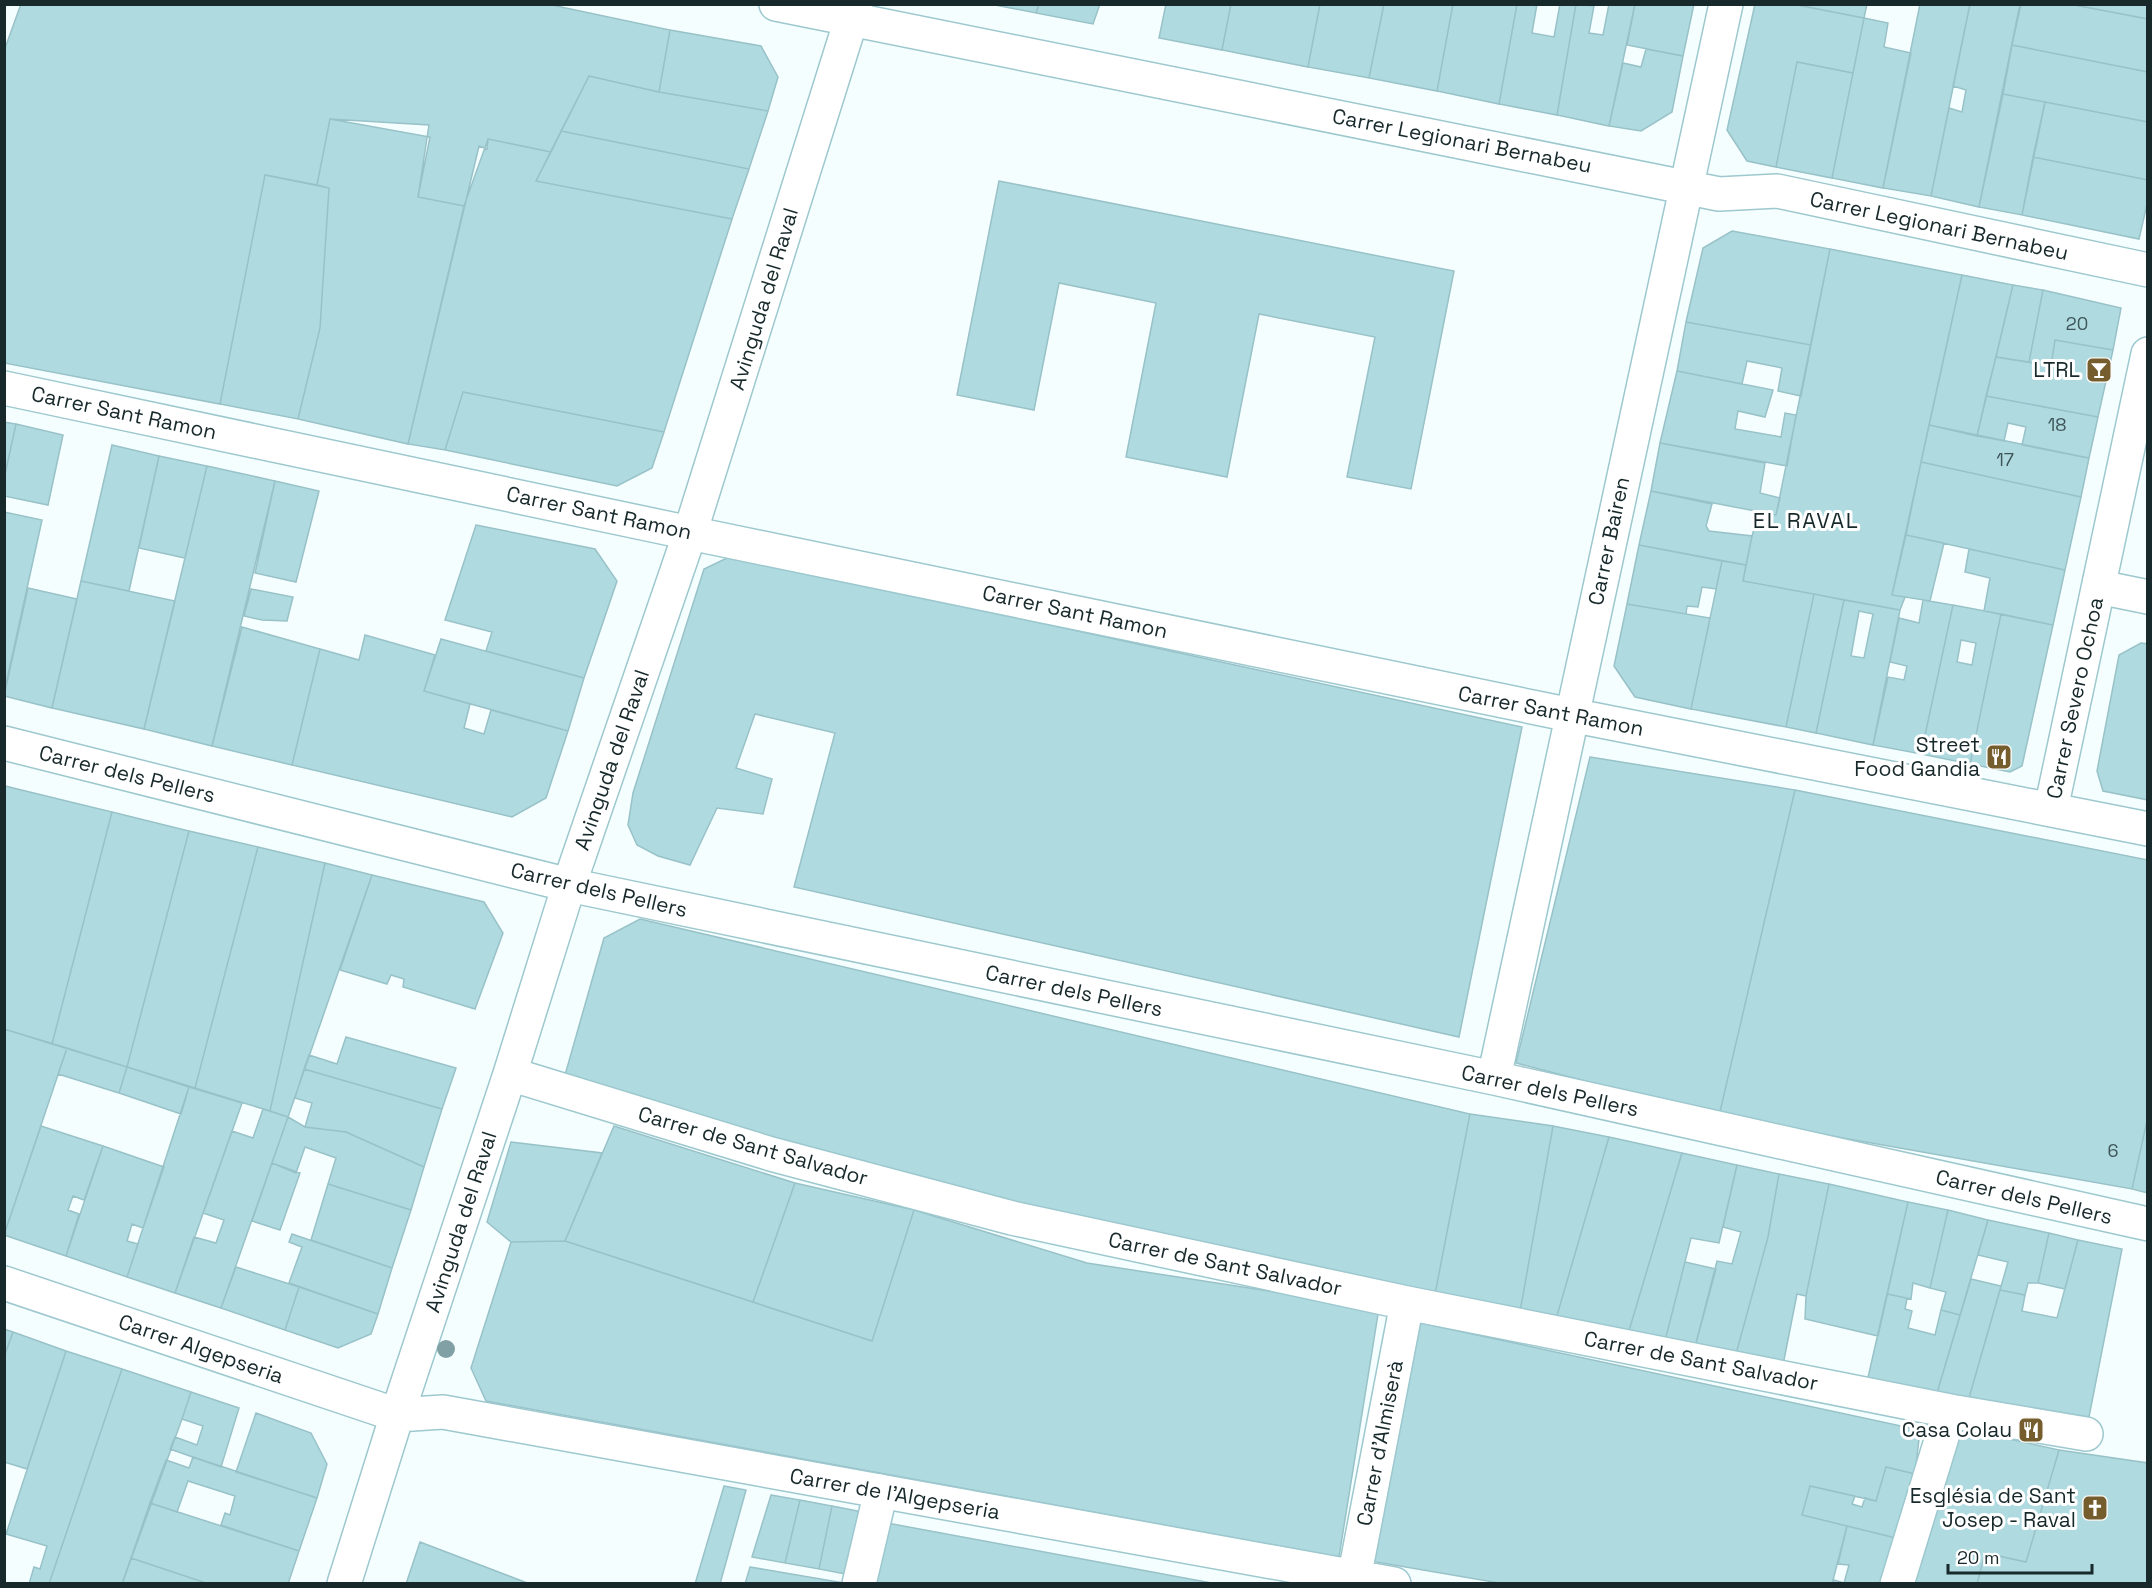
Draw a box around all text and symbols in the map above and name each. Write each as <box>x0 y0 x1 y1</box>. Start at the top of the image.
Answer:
street label: Carrer Legionari Bernabeu <box>1330 102 1594 179</box>
street label: Carrer Legionari Bernabeu <box>1807 185 2071 266</box>
street label: Avinguda del Raval <box>723 205 804 393</box>
house number: 20 <box>2066 312 2088 335</box>
bar icon: LTRL <box>2084 355 2114 385</box>
place label: LTRL <box>2033 356 2080 383</box>
street label: Carrer Sant Ramon <box>29 380 219 445</box>
house number: 18 <box>2048 413 2066 436</box>
house number: 17 <box>1996 448 2014 471</box>
street label: Carrer Bairen <box>1582 474 1635 608</box>
street label: Carrer Sant Ramon <box>504 480 694 545</box>
district label: EL RAVAL <box>1753 506 1859 534</box>
street label: Carrer Sant Ramon <box>980 579 1170 644</box>
street label: Carrer Severo Ochoa <box>2040 595 2109 801</box>
street label: Avinguda del Raval <box>568 666 655 854</box>
street label: Carrer Sant Ramon <box>1456 679 1646 742</box>
place label: Street Food Gandia <box>1854 731 1980 782</box>
street label: Carrer dels Pellers <box>36 739 218 808</box>
restaurant icon: Street Food Gandia <box>1984 742 2014 772</box>
street label: Carrer dels Pellers <box>508 856 690 923</box>
street label: Carrer dels Pellers <box>983 959 1165 1022</box>
street label: Carrer dels Pellers <box>1459 1059 1641 1122</box>
street label: Carrer de Sant Salvador <box>635 1100 871 1191</box>
street label: Avinguda del Raval <box>418 1128 503 1316</box>
house number: 6 <box>2107 1139 2119 1162</box>
street label: Carrer dels Pellers <box>1933 1163 2115 1230</box>
street label: Carrer de Sant Salvador <box>1106 1226 1344 1301</box>
street label: Carrer Algepseria <box>115 1308 287 1389</box>
street label: Carrer de Sant Salvador <box>1582 1325 1821 1396</box>
street label: Carrer d'Almiserà <box>1350 1358 1409 1528</box>
restaurant icon: Casa Colau <box>2016 1415 2046 1445</box>
place label: Casa Colau <box>1902 1416 2012 1443</box>
street label: Carrer de l'Algepseria <box>788 1462 1002 1525</box>
place label: Església de Sant Josep - Raval <box>1910 1482 2076 1533</box>
church icon: Església de Sant Josep - Raval <box>2080 1493 2110 1523</box>
scale bar <box>1948 1537 2092 1575</box>
text: 20 m <box>1957 1546 2000 1569</box>

